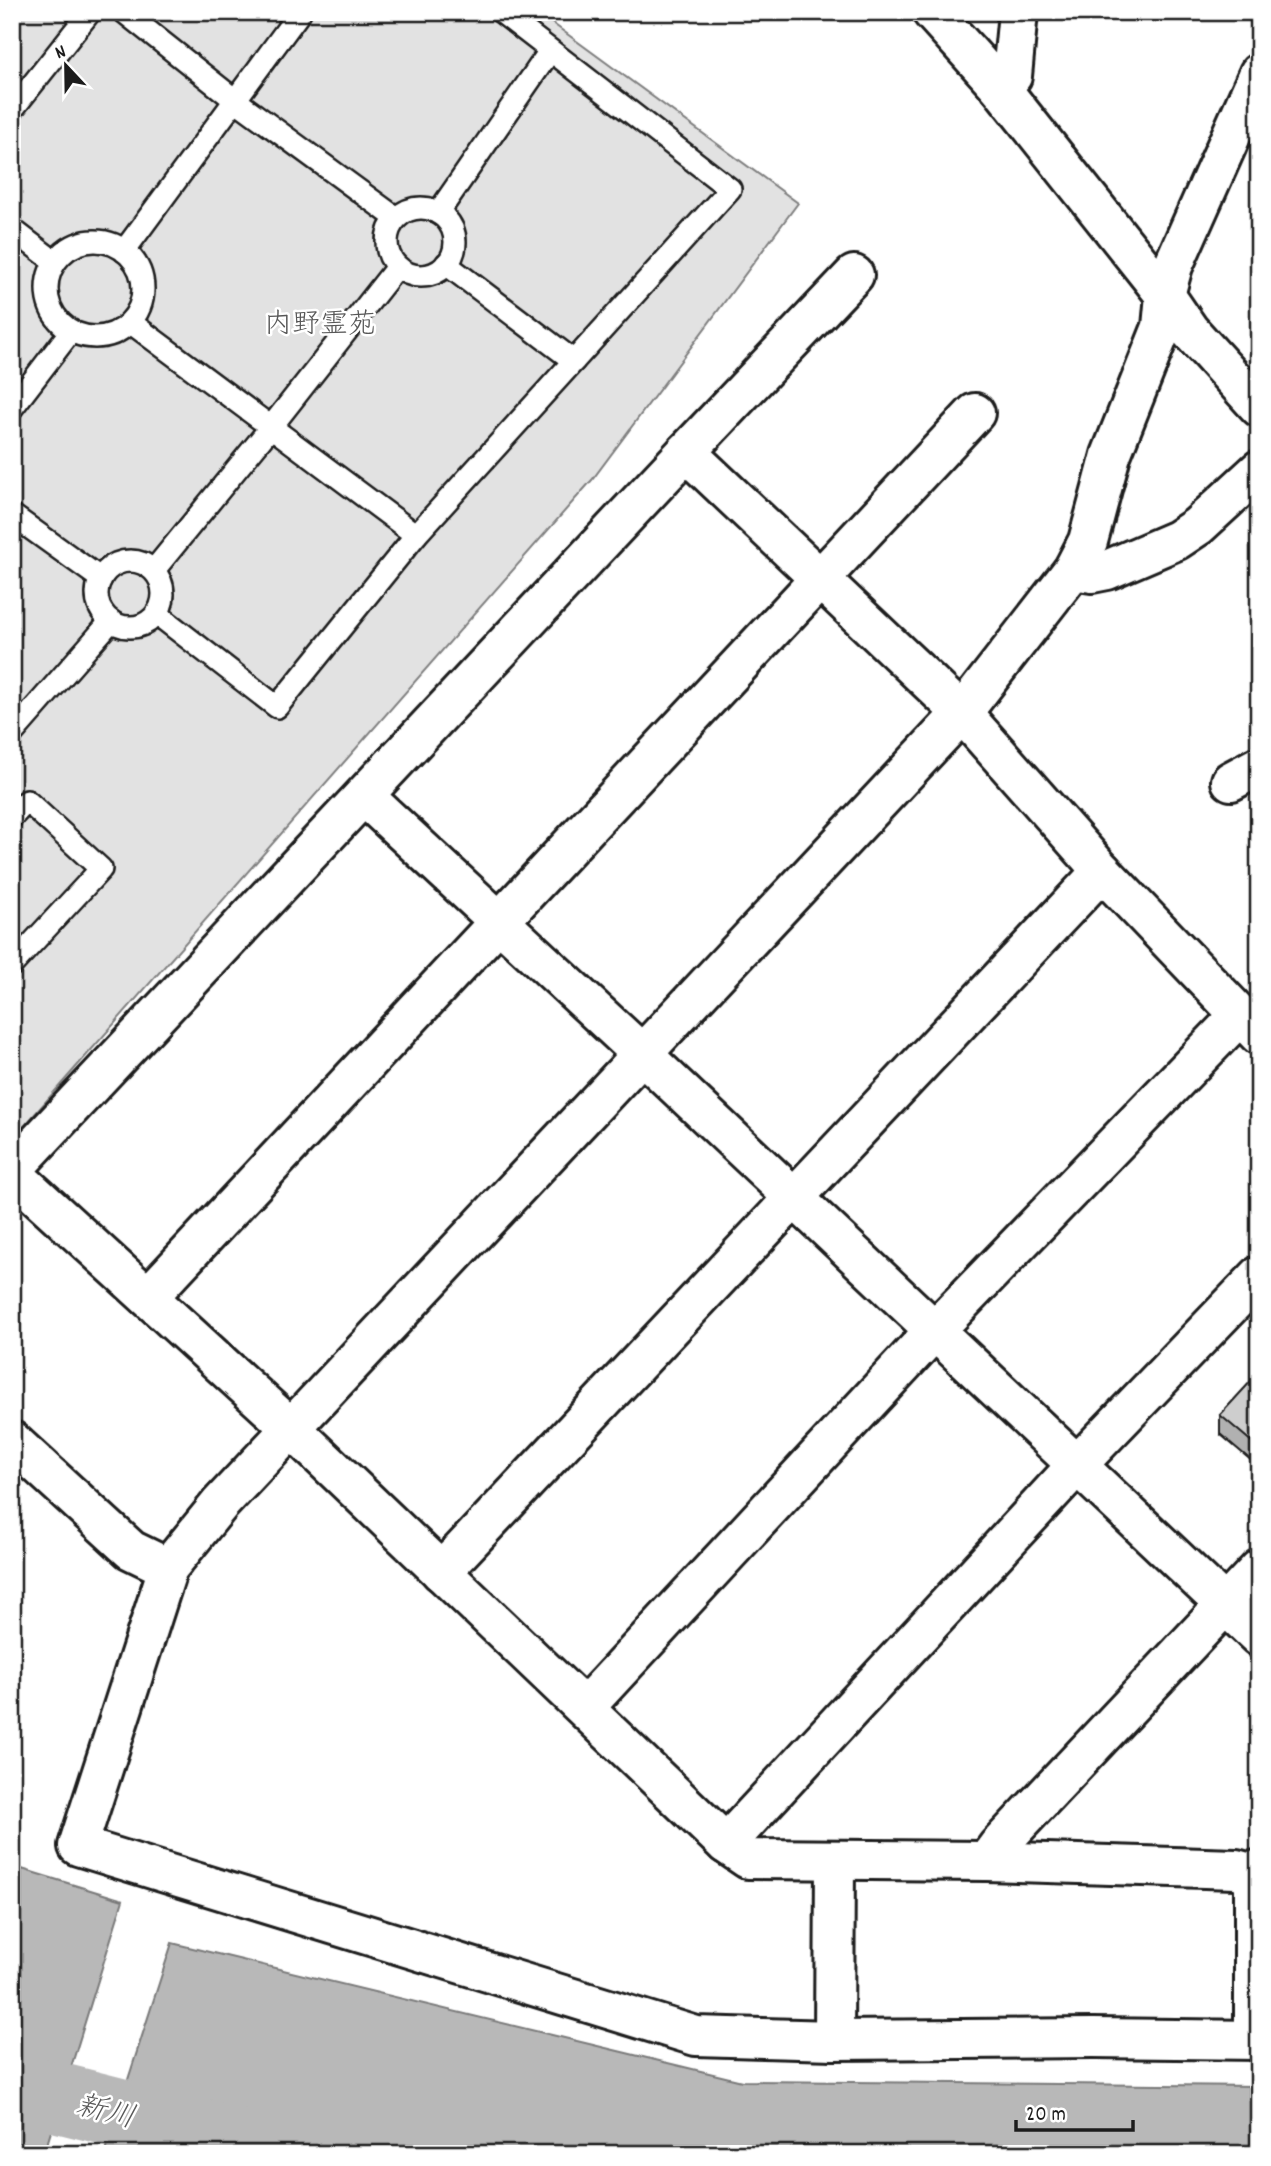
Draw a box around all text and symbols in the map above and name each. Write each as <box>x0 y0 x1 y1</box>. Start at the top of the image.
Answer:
north arrow <box>32 32 102 102</box>
text: N <box>52 39 70 68</box>
park label: 内野霊苑 <box>264 307 376 347</box>
water label: 新川 <box>71 2086 139 2142</box>
scale bar <box>1016 2089 1133 2133</box>
text: 20 m <box>1026 2101 1066 2131</box>

